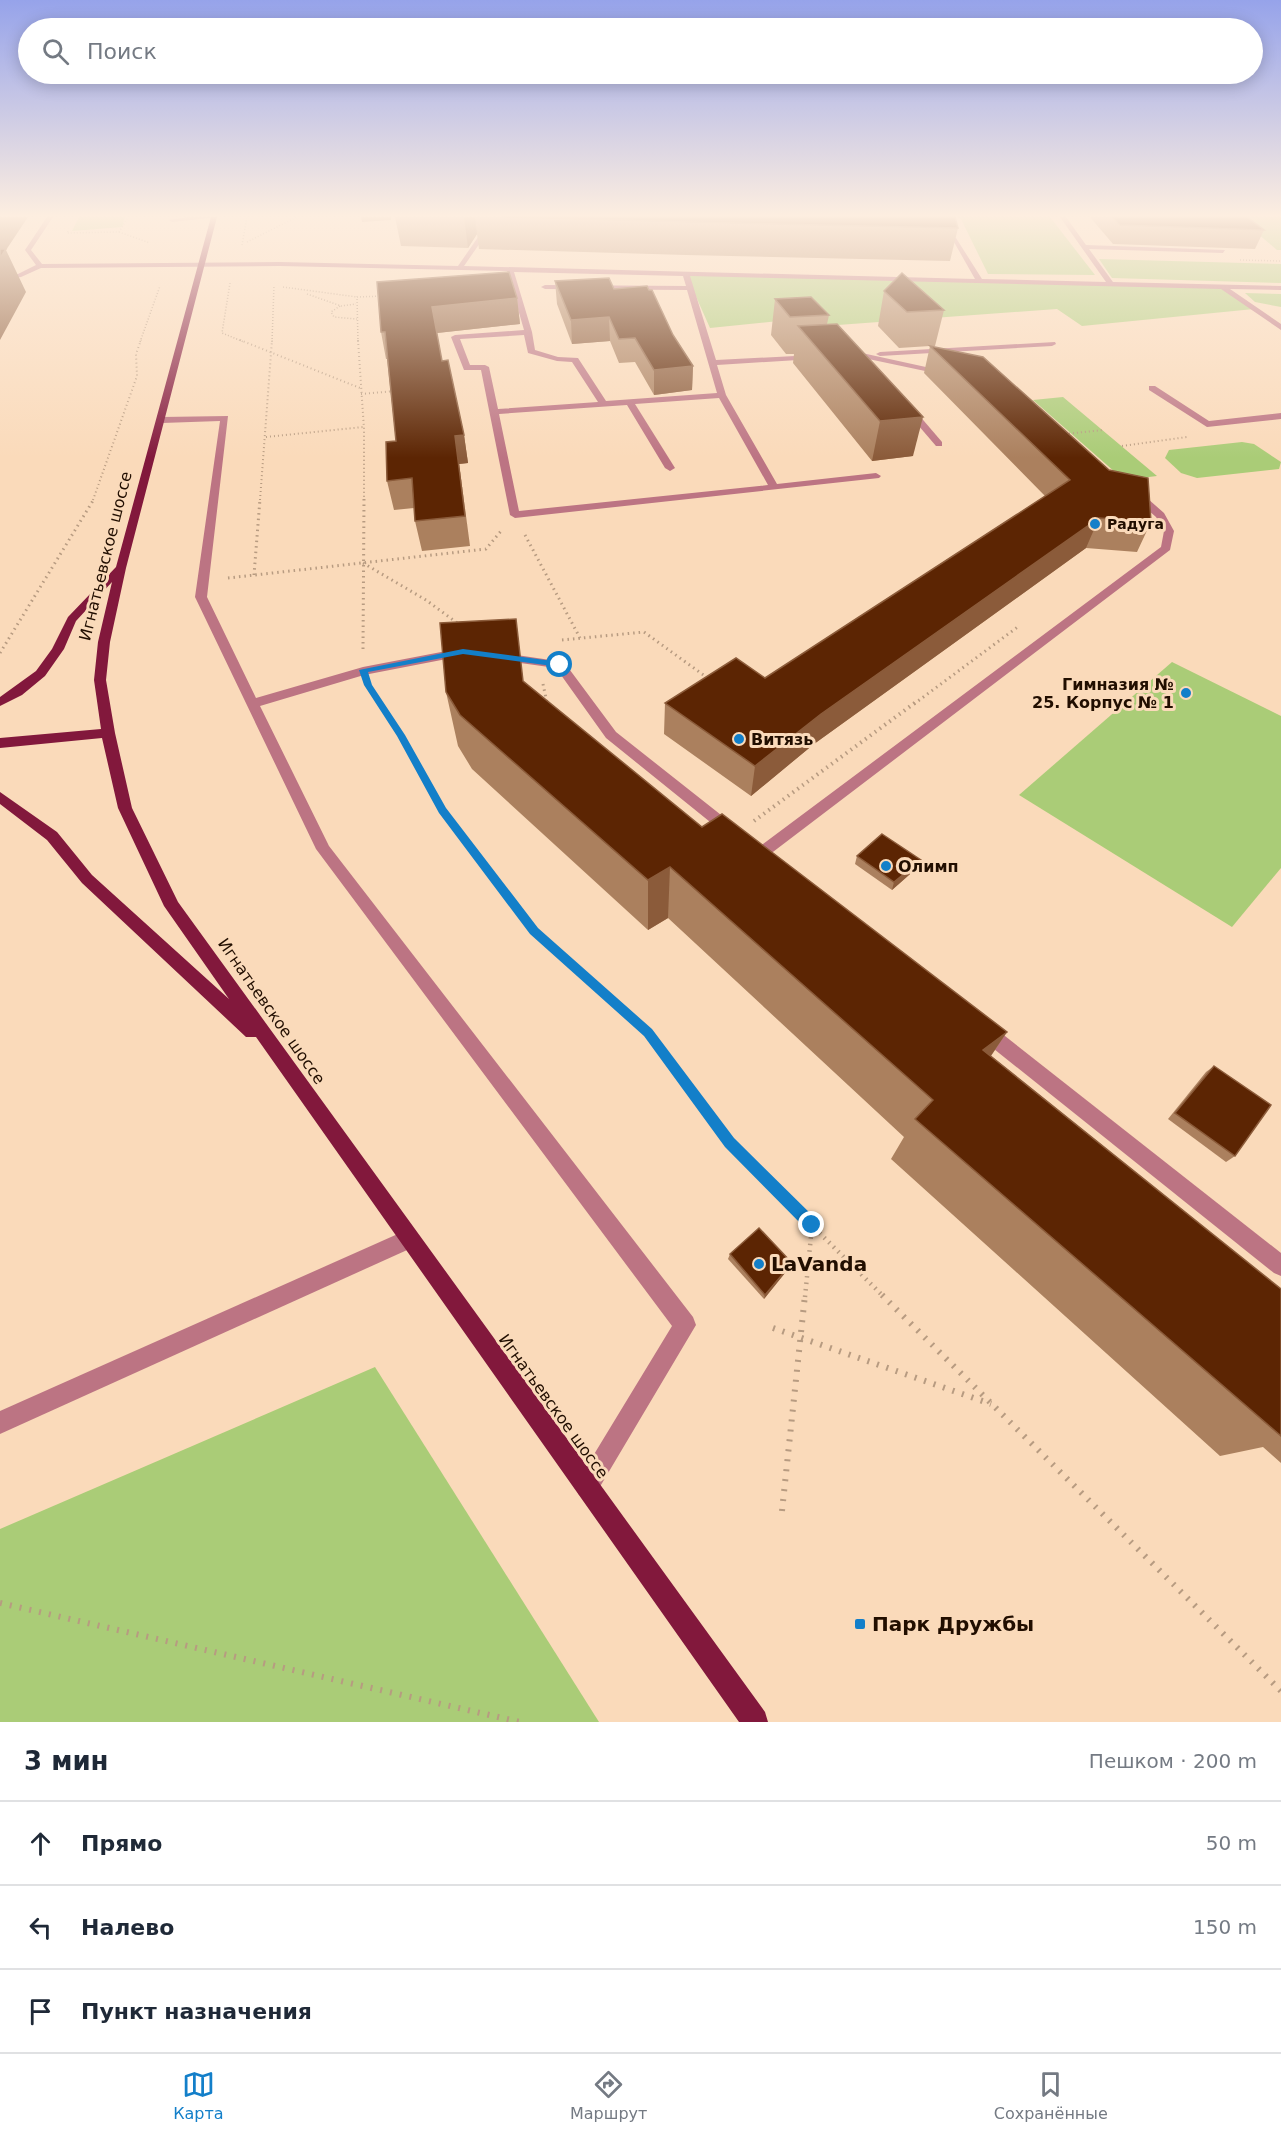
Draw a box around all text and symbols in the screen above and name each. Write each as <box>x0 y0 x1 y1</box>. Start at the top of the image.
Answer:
search box <box>18 18 1263 84</box>
icon: search <box>39 35 72 68</box>
text: Поиск <box>87 39 157 64</box>
street label: Игнатьевское шоссе <box>75 470 136 643</box>
place label: Радуга <box>1107 516 1164 532</box>
marker: Радуга <box>1088 517 1102 531</box>
route start <box>546 651 572 677</box>
place label: Гимназия № 25. Корпус № 1 <box>1032 675 1174 712</box>
marker: Гимназия № 25. Корпус № 1 <box>1179 686 1193 700</box>
place label: Витязь <box>751 730 813 749</box>
marker: Витязь <box>732 732 746 746</box>
place label: Олимп <box>898 857 959 876</box>
marker: Олимп <box>879 859 893 873</box>
street label: Игнатьевское шоссе <box>214 935 329 1088</box>
route end <box>798 1211 824 1237</box>
place label: LaVanda <box>771 1252 867 1276</box>
marker: LaVanda <box>752 1257 766 1271</box>
street label: Игнатьевское шоссе <box>495 1330 612 1482</box>
place label: Парк Дружбы <box>872 1612 1034 1636</box>
marker: Парк Дружбы <box>853 1617 867 1631</box>
text: 3 мин <box>24 1746 109 1776</box>
text: Пешком · 200 m <box>1089 1749 1257 1773</box>
icon: ahead <box>24 1827 57 1860</box>
text: Прямо <box>81 1831 162 1856</box>
text: 50 m <box>1206 1831 1257 1855</box>
icon: left <box>24 1911 57 1944</box>
text: Налево <box>81 1915 174 1940</box>
text: 150 m <box>1193 1915 1257 1939</box>
icon: arrive <box>24 1995 57 2028</box>
text: Пункт назначения <box>81 1999 312 2024</box>
tab: Карта <box>173 2068 224 2123</box>
tab: Маршрут <box>570 2068 647 2123</box>
tab: Сохранённые <box>994 2068 1108 2123</box>

